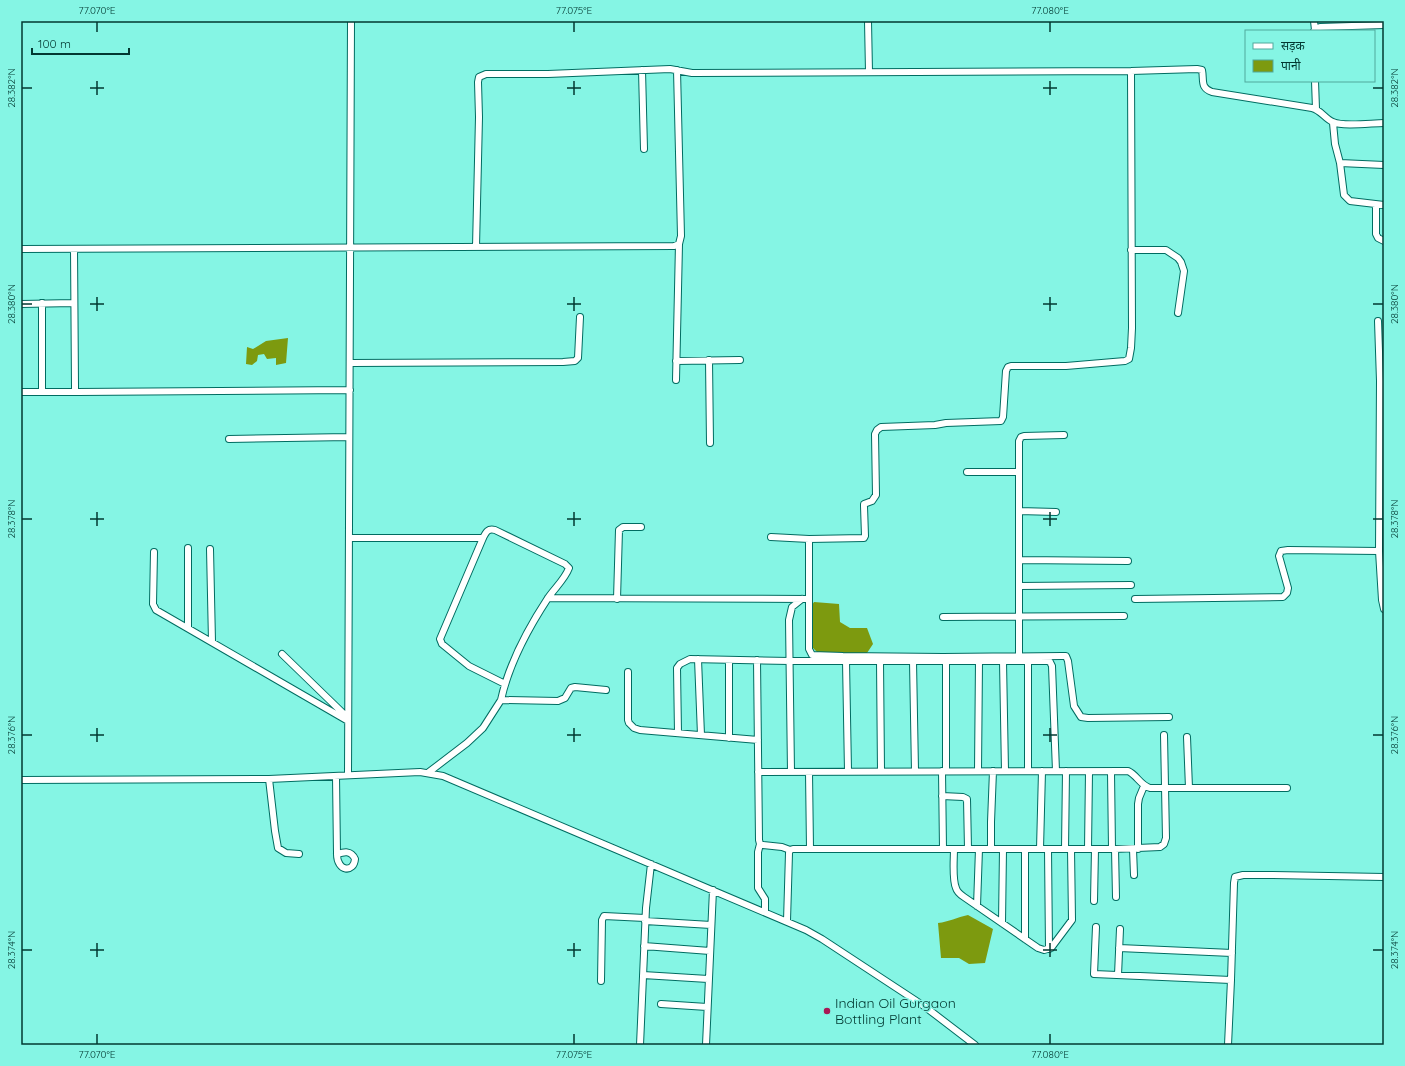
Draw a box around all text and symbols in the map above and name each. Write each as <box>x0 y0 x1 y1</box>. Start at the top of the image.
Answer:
text: 77.070°E <box>79 4 116 17</box>
text: 77.075°E <box>556 4 593 17</box>
text: 77.080°E <box>1031 4 1069 17</box>
scale bar <box>32 30 129 56</box>
legend <box>1245 30 1375 82</box>
text: 100 m <box>38 36 71 51</box>
text: सड़क <box>1281 38 1306 53</box>
text: पानी <box>1281 58 1302 73</box>
text: 28.382°N <box>5 68 18 108</box>
text: 28.382°N <box>1388 68 1401 108</box>
text: 28.380°N <box>5 284 18 324</box>
text: 28.380°N <box>1388 284 1401 324</box>
text: 28.378°N <box>5 499 18 539</box>
text: 28.378°N <box>1388 499 1401 539</box>
text: 28.376°N <box>5 716 18 754</box>
text: 28.376°N <box>1388 716 1401 754</box>
text: 28.374°N <box>5 931 18 969</box>
text: 28.374°N <box>1388 931 1401 969</box>
place label: Indian Oil Gurgaon Bottling Plant <box>835 994 956 1028</box>
marker: Indian Oil Gurgaon Bottling Plant <box>822 1006 832 1016</box>
text: 77.070°E <box>79 1048 116 1061</box>
text: 77.075°E <box>556 1048 593 1061</box>
text: 77.080°E <box>1031 1048 1069 1061</box>

